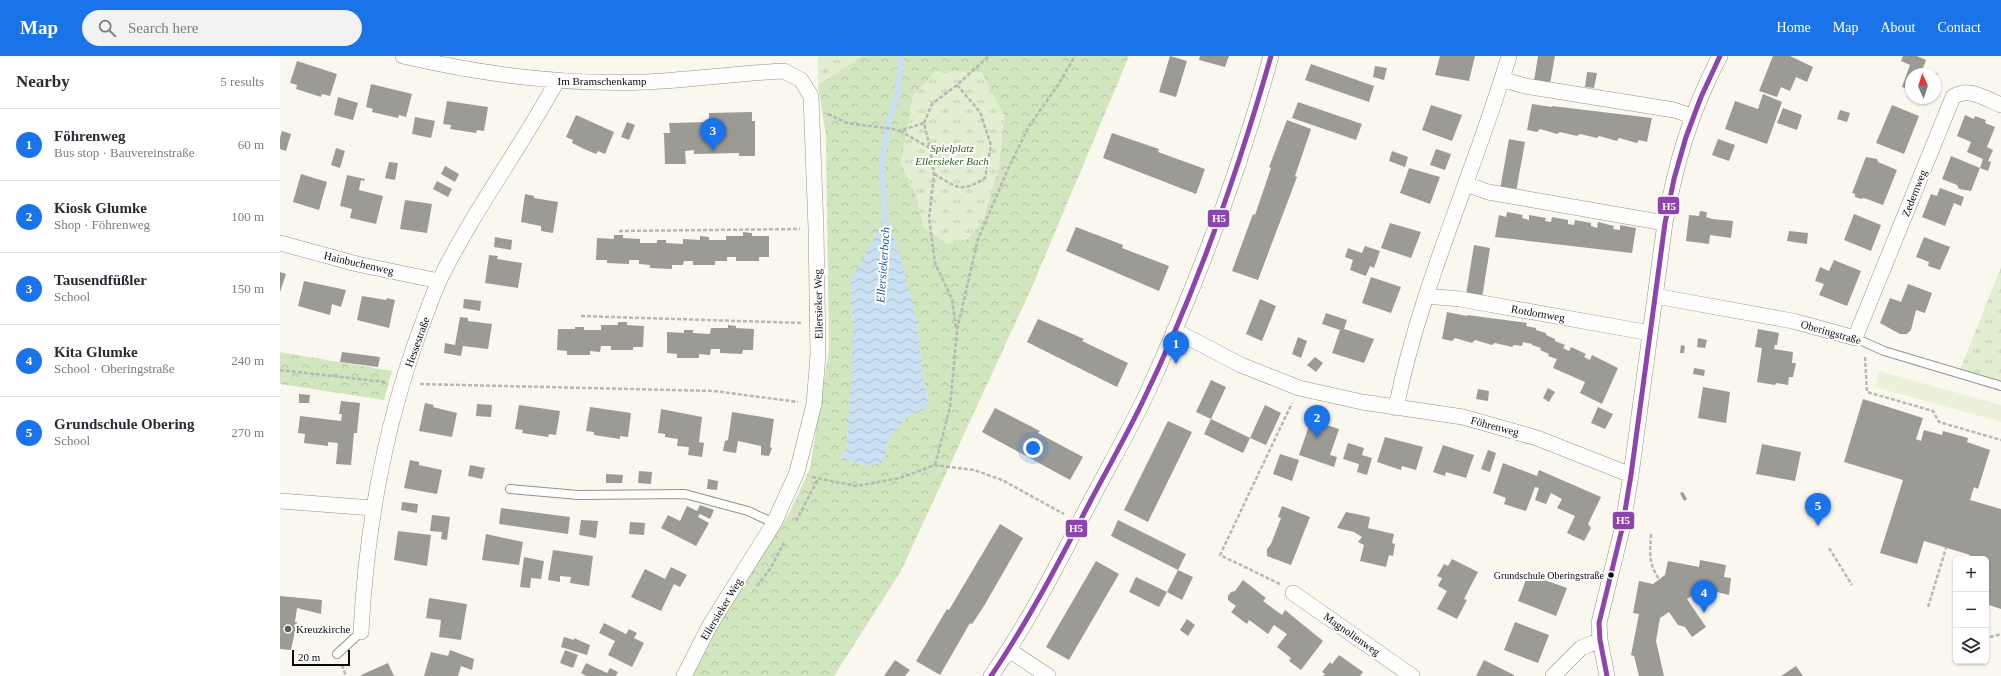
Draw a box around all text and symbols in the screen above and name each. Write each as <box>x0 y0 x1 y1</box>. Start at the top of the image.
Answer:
search box <box>82 10 362 46</box>
text: Map <box>20 17 58 38</box>
icon: search <box>96 17 118 39</box>
text: Search here <box>128 20 198 36</box>
text: Home <box>1777 20 1811 35</box>
text: Map <box>1833 20 1858 35</box>
text: About <box>1880 20 1915 35</box>
text: Contact <box>1937 20 1981 35</box>
north arrow <box>1905 68 1941 104</box>
text: Nearby <box>16 72 70 91</box>
text: 5 results <box>220 74 264 89</box>
street label: Im Bramschenkamp <box>558 75 647 87</box>
pin: 3 <box>700 118 726 151</box>
text: Föhrenweg <box>54 128 125 144</box>
text: 1 <box>26 137 32 152</box>
text: 60 m <box>238 137 264 152</box>
park label: Spielplatz Ellersieker Bach <box>914 142 989 167</box>
text: Bus stop · Bauvereinstraße <box>54 145 194 160</box>
street label: Zedernweg <box>1899 167 1929 218</box>
line badge: H5 <box>1657 196 1680 215</box>
text: Kiosk Glumke <box>54 200 147 216</box>
text: H5 <box>1662 200 1677 212</box>
text: 2 <box>26 209 32 224</box>
text: 100 m <box>231 209 264 224</box>
line badge: H5 <box>1207 209 1230 228</box>
text: H5 <box>1212 212 1227 224</box>
text: Shop · Föhrenweg <box>54 217 150 232</box>
water label: Ellersiekerbach <box>873 227 893 304</box>
street label: Hainbuchenweg <box>323 249 396 277</box>
street label: Ellersieker Weg <box>811 268 825 339</box>
text: Tausendfüßler <box>54 272 147 288</box>
text: 3 <box>26 281 32 296</box>
text: 150 m <box>231 281 264 296</box>
text: School <box>54 289 90 304</box>
street label: Rotdornweg <box>1510 302 1566 324</box>
street label: Hessestraße <box>402 315 432 369</box>
street label: Oberingstraße <box>1799 318 1863 346</box>
pin: 1 <box>1163 331 1189 364</box>
text: Kita Glumke <box>54 344 138 360</box>
text: 4 <box>26 353 32 368</box>
text: 240 m <box>231 353 264 368</box>
text: School · Oberingstraße <box>54 361 175 376</box>
pin: 2 <box>1304 405 1330 438</box>
street label: Föhrenweg <box>1470 414 1521 438</box>
text: Grundschule Obering <box>54 416 194 432</box>
text: 5 <box>26 425 32 440</box>
text: 270 m <box>231 425 264 440</box>
text: School <box>54 433 90 448</box>
your location <box>1023 438 1043 458</box>
pin: 5 <box>1805 493 1831 526</box>
line badge: H5 <box>1612 511 1635 530</box>
text: H5 <box>1616 514 1631 526</box>
line badge: H5 <box>1065 519 1088 538</box>
text: H5 <box>1069 522 1084 534</box>
map controls <box>1953 556 1989 664</box>
button: + <box>1953 556 1989 592</box>
place label: Grundschule Oberingstraße <box>1494 570 1605 581</box>
marker: Grundschule Oberingstraße <box>1606 570 1616 580</box>
street label: Ellersieker Weg <box>698 575 744 642</box>
pin: 4 <box>1691 580 1717 613</box>
button: − <box>1953 592 1989 628</box>
street label: Magnolienweg <box>1322 610 1383 658</box>
place label: Kreuzkirche <box>296 623 350 635</box>
marker: Kreuzkirche <box>283 624 293 634</box>
button: layers <box>1953 628 1989 664</box>
scale bar <box>292 648 350 667</box>
text: 20 m <box>298 651 320 663</box>

